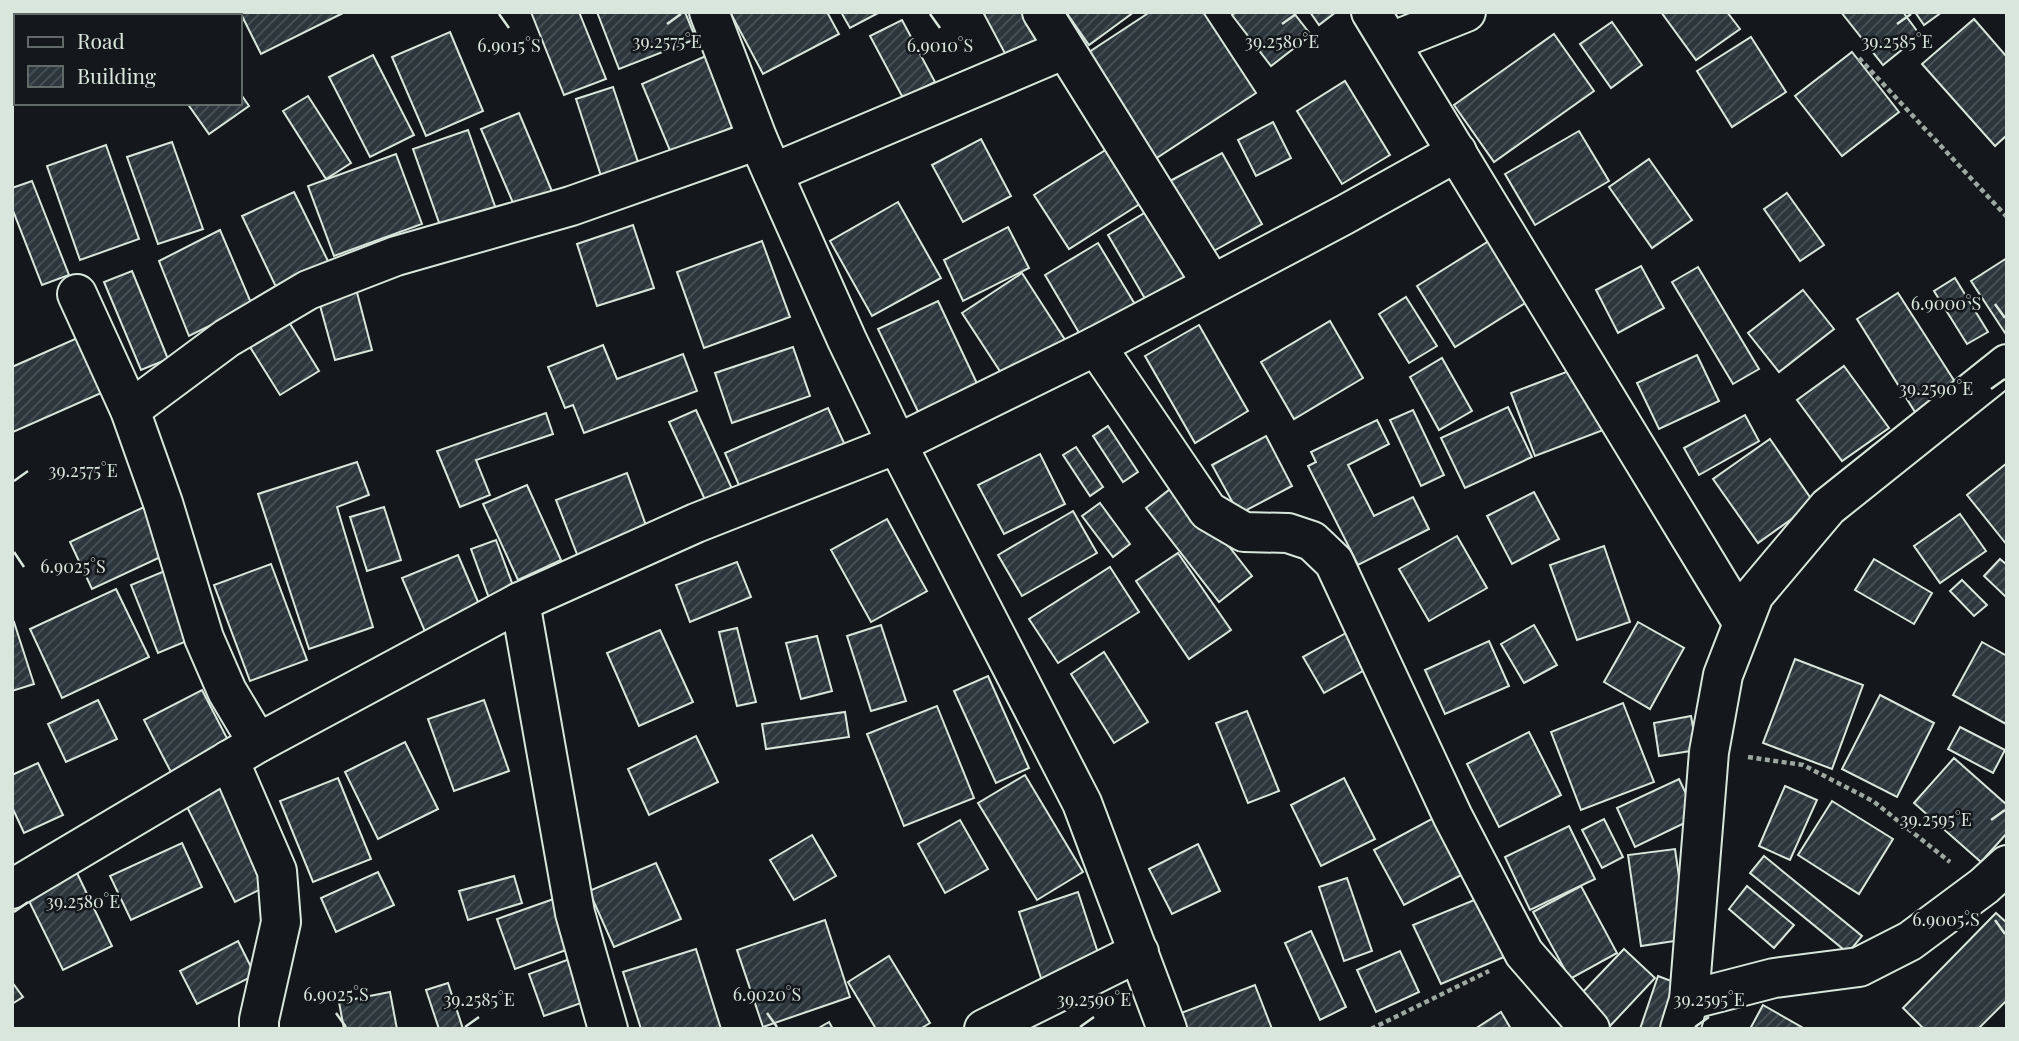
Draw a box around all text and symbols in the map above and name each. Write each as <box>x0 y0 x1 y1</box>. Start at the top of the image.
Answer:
legend <box>14 14 242 105</box>
text: Road <box>77 26 125 54</box>
text: 39.2575°E <box>632 29 702 53</box>
text: 39.2580°E <box>1245 29 1319 53</box>
text: 39.2585°E <box>1861 29 1933 53</box>
text: 6.9015°S <box>477 33 541 57</box>
text: 6.9010°S <box>907 33 973 57</box>
text: Building <box>77 61 156 89</box>
text: 6.9000°S <box>1911 291 1981 315</box>
text: 39.2590°E <box>1899 376 1973 400</box>
text: 39.2575°E <box>48 458 118 482</box>
text: 6.9025°S <box>40 554 106 578</box>
text: 39.2595°E <box>1900 807 1972 831</box>
text: 39.2580°E <box>46 889 120 913</box>
text: 6.9005°S <box>1912 907 1980 931</box>
text: 6.9025°S <box>303 982 369 1006</box>
text: 6.9020°S <box>733 982 801 1006</box>
text: 39.2585°E <box>443 987 515 1011</box>
text: 39.2590°E <box>1057 987 1131 1011</box>
text: 39.2595°E <box>1673 987 1745 1011</box>

